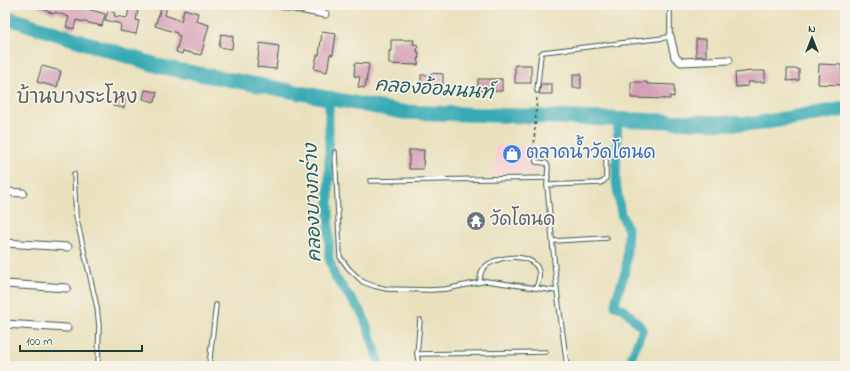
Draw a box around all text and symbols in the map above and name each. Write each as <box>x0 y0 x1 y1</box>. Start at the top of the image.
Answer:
north arrow <box>792 18 832 58</box>
text: N <box>808 21 816 37</box>
water label: คลองอ้อมนนท์ <box>374 71 499 108</box>
district label: บ้านบางระโหง <box>17 83 137 113</box>
place label: ตลาดน้ำวัดโตนด <box>526 135 656 167</box>
water label: คลองบางกร่าง <box>298 141 330 263</box>
shop icon: ตลาดน้ำวัดโตนด <box>501 143 523 165</box>
place label: วัดโตนด <box>490 206 555 234</box>
temple icon: วัดโตนด <box>465 210 487 232</box>
scale bar <box>20 327 142 353</box>
text: 100 m <box>26 333 53 351</box>

